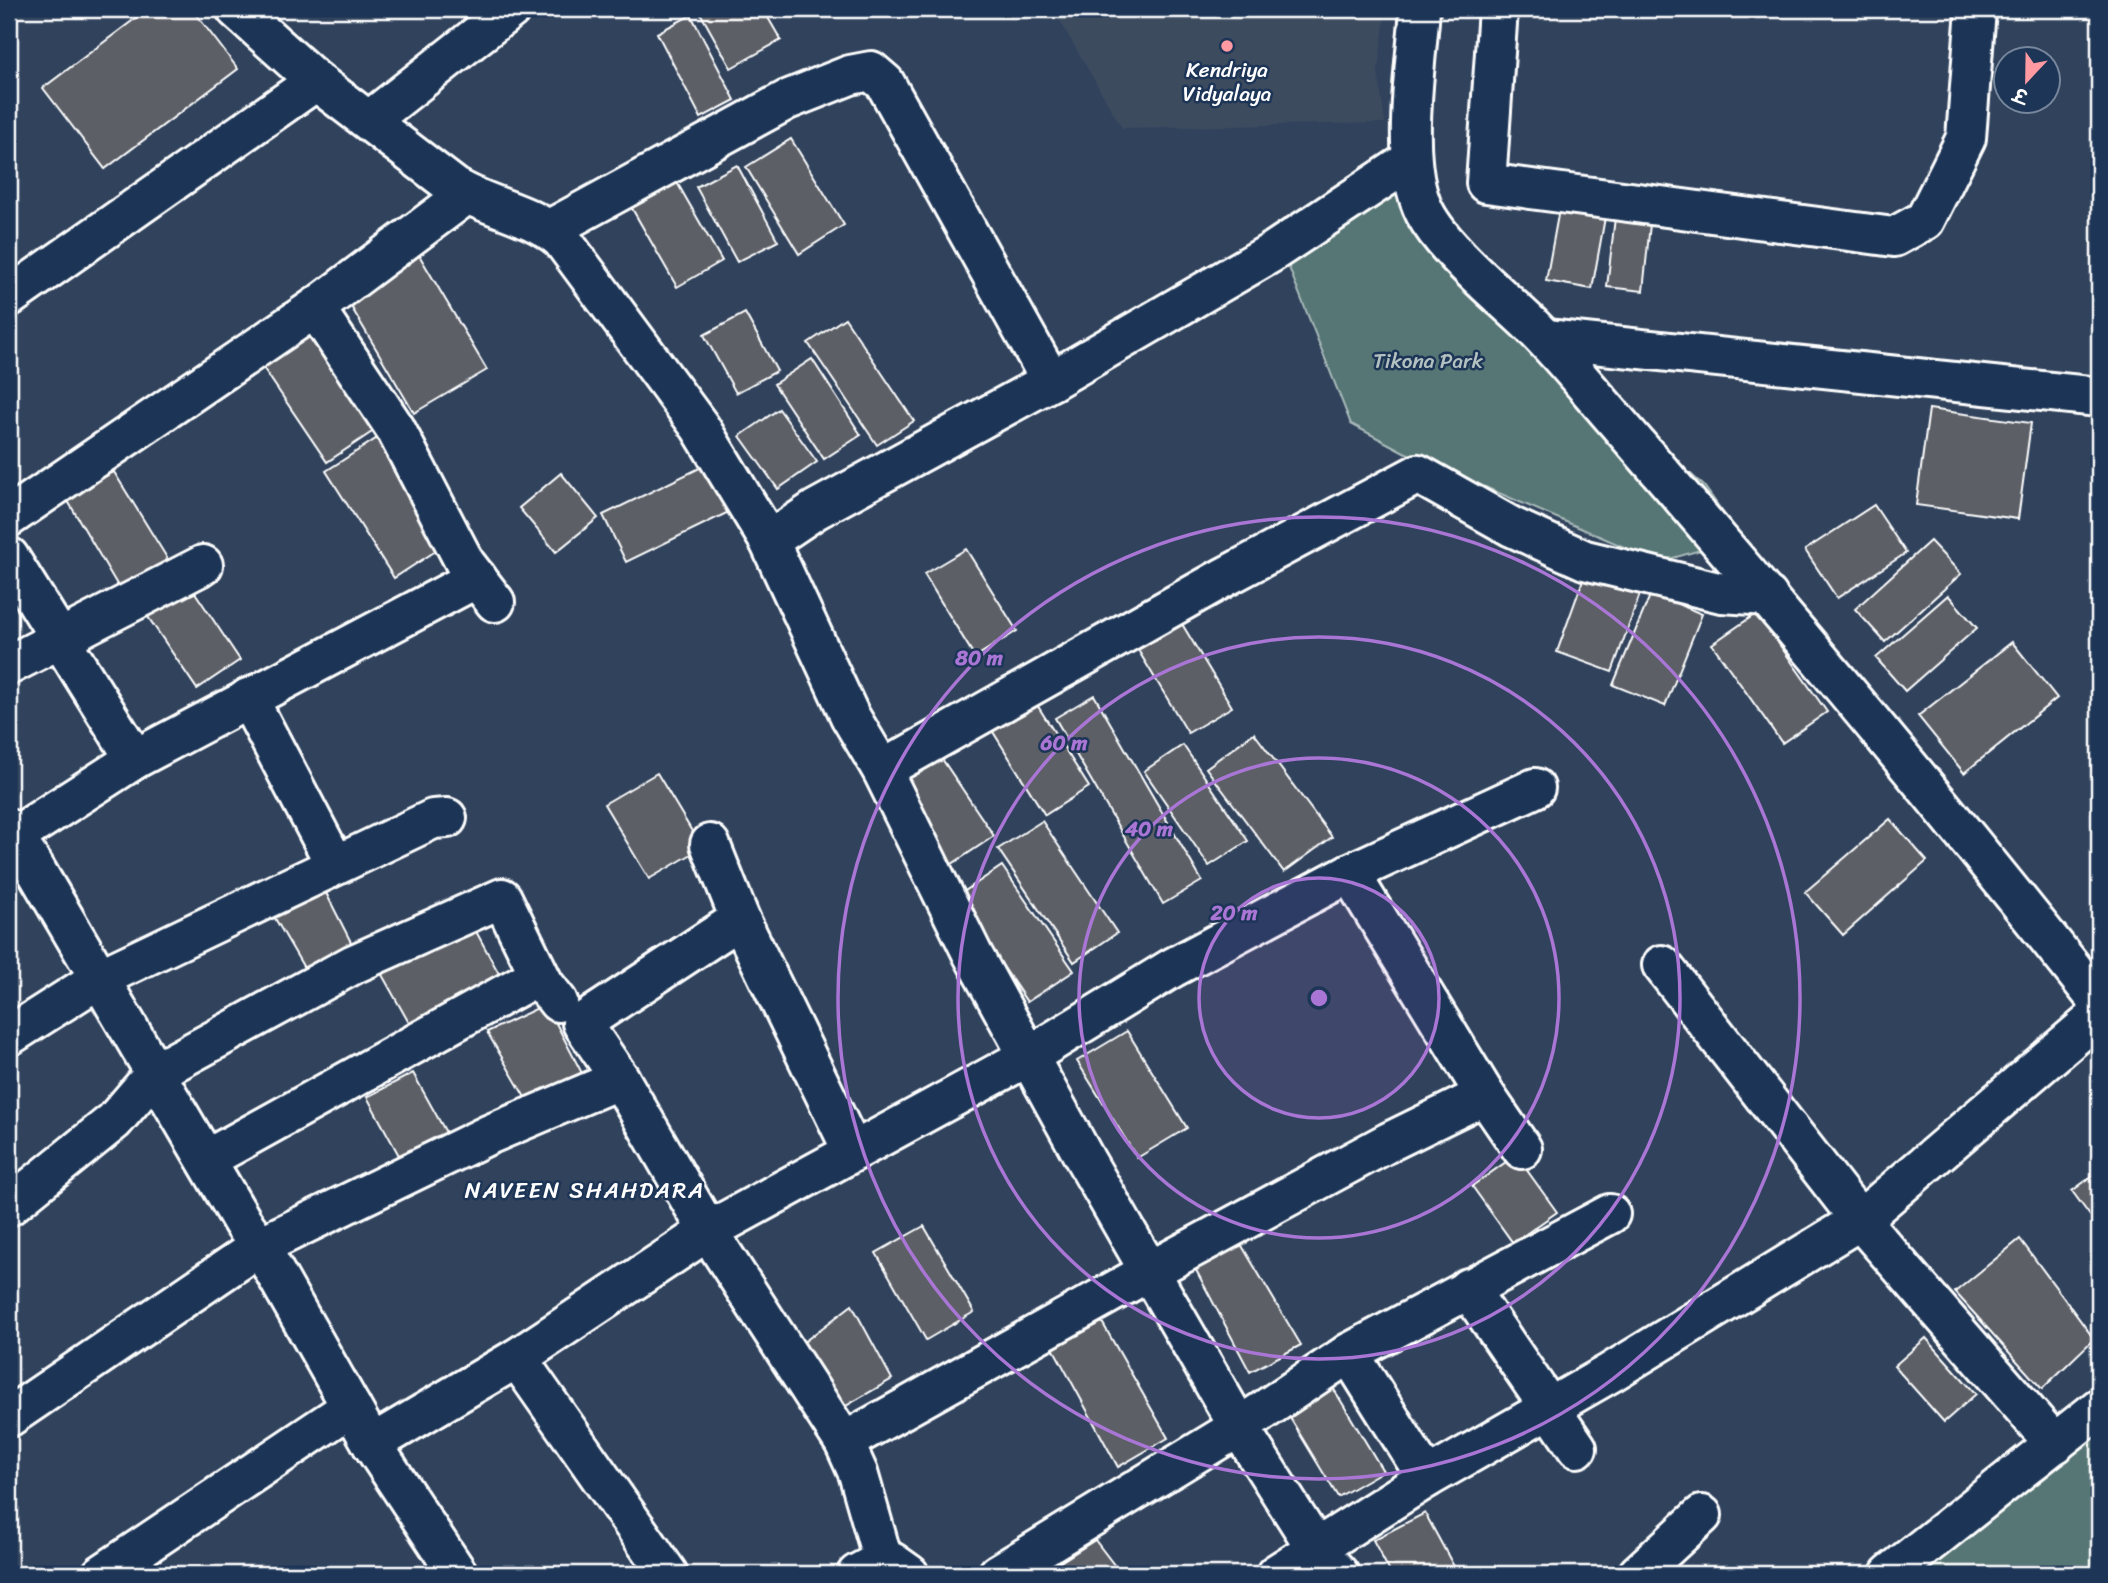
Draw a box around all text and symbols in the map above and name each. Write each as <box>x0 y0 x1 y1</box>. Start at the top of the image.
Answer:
marker: Kendriya Vidyalaya <box>1219 38 1235 54</box>
north arrow <box>1993 46 2062 116</box>
place label: Kendriya Vidyalaya <box>1183 51 1272 113</box>
text: उ <box>2007 77 2035 114</box>
park label: Tikona Park <box>1373 342 1484 380</box>
text: 80 m <box>954 639 1004 677</box>
text: 60 m <box>1040 724 1088 762</box>
text: 40 m <box>1124 810 1174 848</box>
text: 20 m <box>1210 894 1258 932</box>
centre of rings <box>1307 986 1331 1010</box>
district label: NAVEEN SHAHDARA <box>465 1170 705 1211</box>

